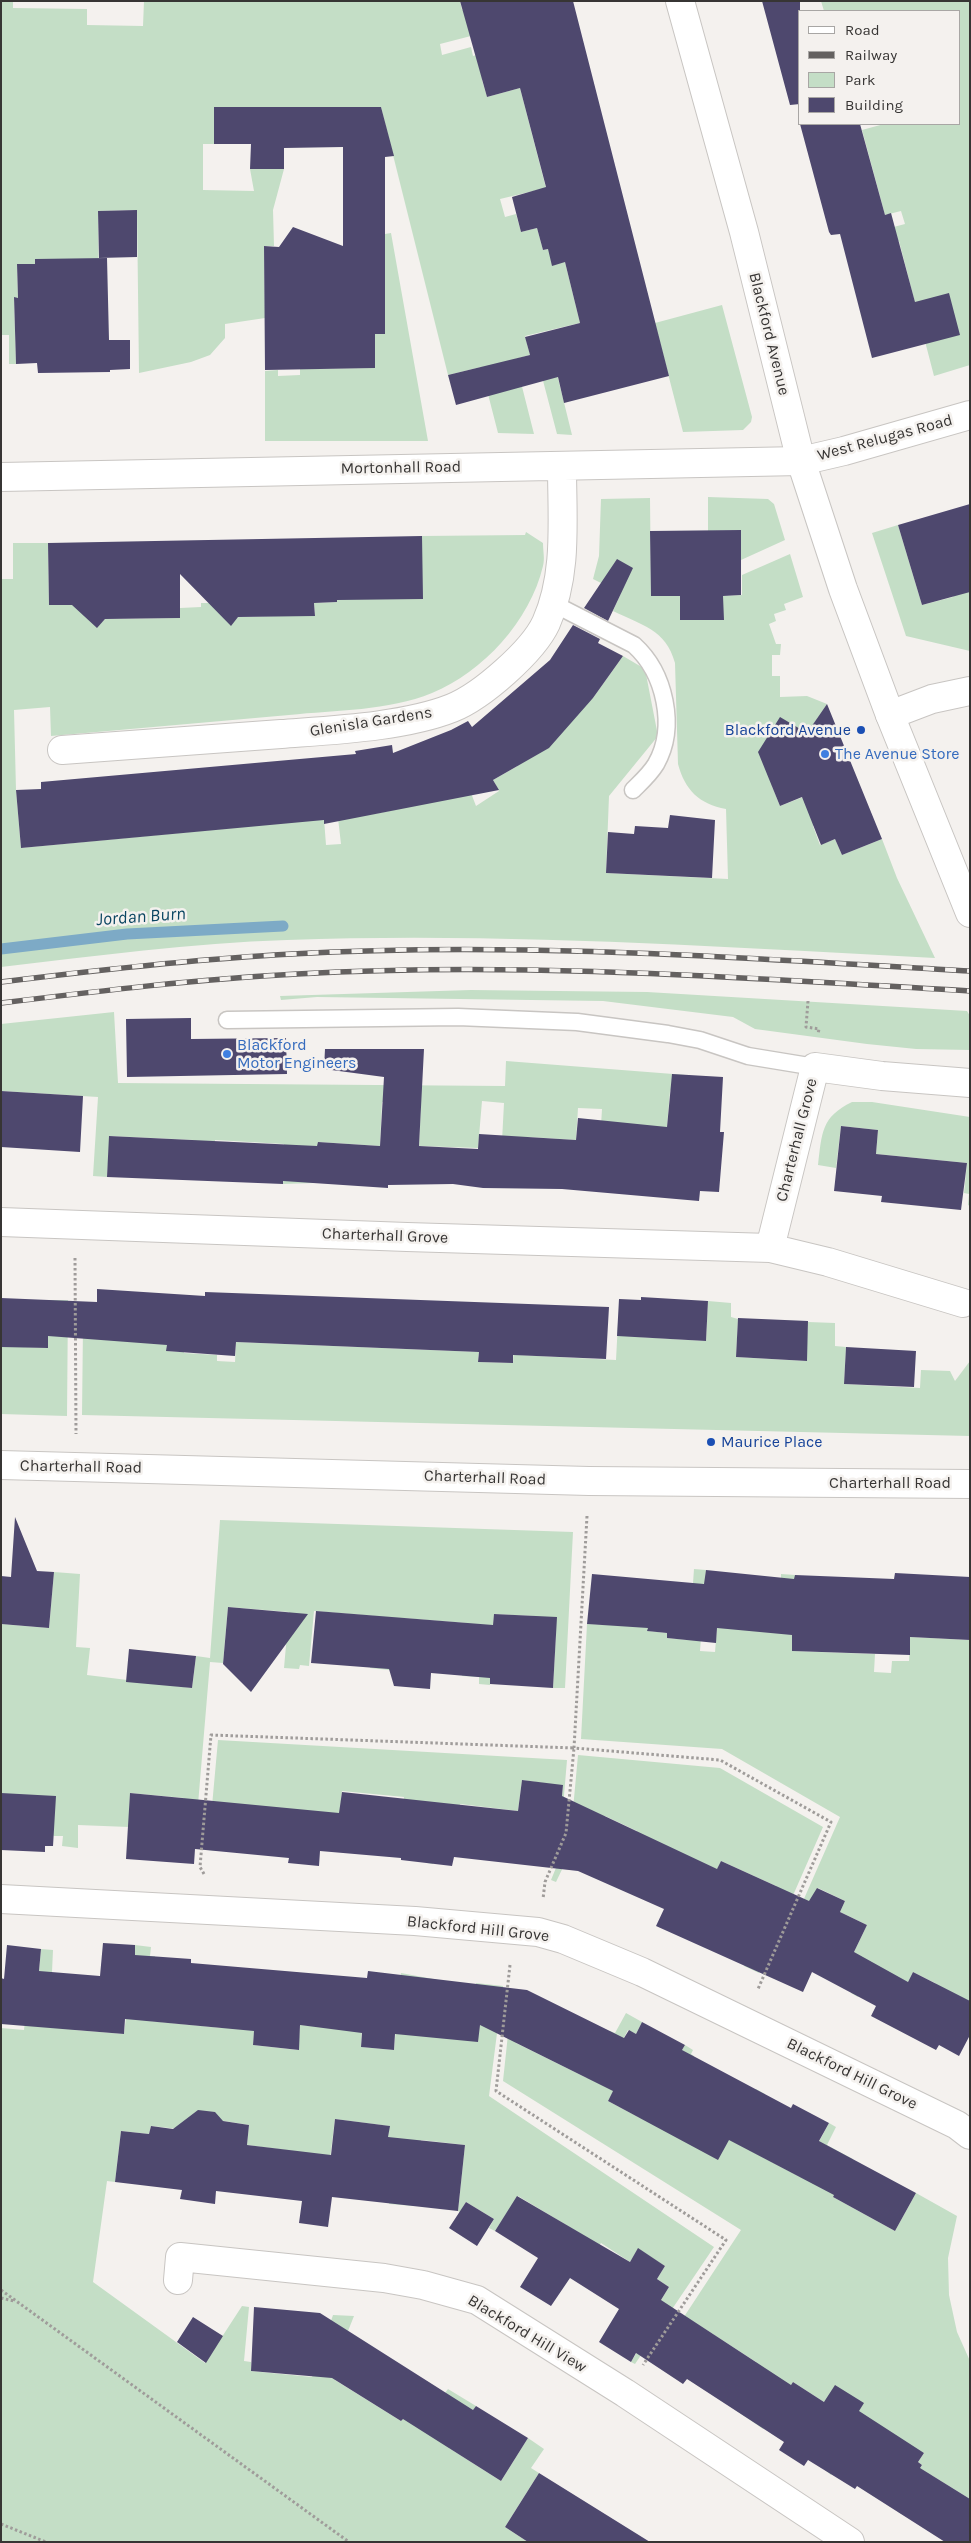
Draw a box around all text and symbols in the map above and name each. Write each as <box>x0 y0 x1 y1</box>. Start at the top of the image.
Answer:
legend <box>798 10 961 125</box>
text: Road <box>845 21 880 39</box>
text: Railway <box>845 46 897 64</box>
text: Park <box>845 71 875 89</box>
text: Building <box>845 96 903 114</box>
street label: Blackford Avenue <box>744 270 794 398</box>
street label: West Relugas Road <box>815 411 955 465</box>
street label: Mortonhall Road <box>341 457 461 479</box>
street label: Glenisla Gardens <box>308 703 434 741</box>
place label: Blackford Avenue <box>725 720 851 740</box>
marker: Blackford Avenue <box>855 724 867 736</box>
place label: The Avenue Store <box>835 744 960 764</box>
marker: The Avenue Store <box>819 748 831 760</box>
water label: Jordan Burn <box>95 903 187 931</box>
place label: Blackford Motor Engineers <box>237 1035 356 1073</box>
marker: Blackford Motor Engineers <box>221 1048 233 1060</box>
street label: Charterhall Grove <box>772 1076 822 1204</box>
street label: Charterhall Grove <box>322 1224 448 1248</box>
place label: Maurice Place <box>721 1432 822 1452</box>
marker: Maurice Place <box>705 1436 717 1448</box>
street label: Charterhall Road <box>20 1456 142 1478</box>
street label: Charterhall Road <box>424 1466 546 1490</box>
street label: Charterhall Road <box>829 1473 951 1493</box>
street label: Blackford Hill Grove <box>406 1912 550 1946</box>
street label: Blackford Hill Grove <box>784 2034 920 2114</box>
street label: Blackford Hill View <box>464 2291 590 2377</box>

